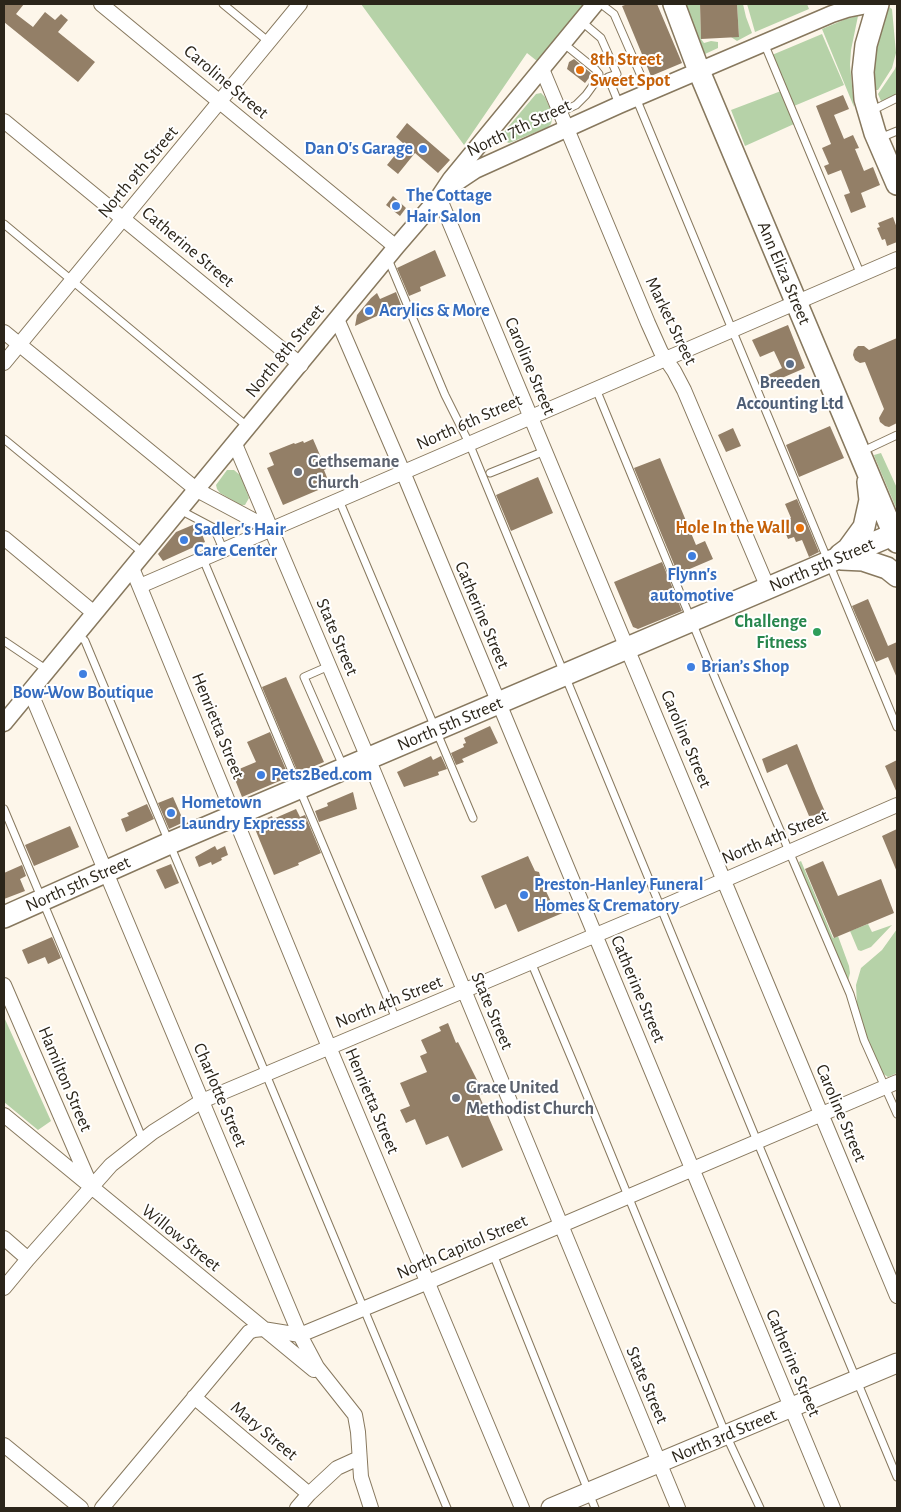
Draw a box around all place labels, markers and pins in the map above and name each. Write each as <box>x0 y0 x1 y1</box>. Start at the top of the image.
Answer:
place label: 8th Street Sweet Spot <box>590 49 670 92</box>
marker: 8th Street Sweet Spot <box>574 64 586 76</box>
place label: Dan O's Garage <box>305 138 413 160</box>
marker: Dan O's Garage <box>417 143 429 155</box>
place label: The Cottage Hair Salon <box>406 185 492 228</box>
marker: The Cottage Hair Salon <box>390 200 402 212</box>
place label: Acrylics & More <box>379 300 490 322</box>
marker: Acrylics & More <box>363 305 375 317</box>
marker: Breeden Accounting Ltd <box>784 358 796 370</box>
place label: Breeden Accounting Ltd <box>736 372 844 414</box>
place label: Gethsemane Church <box>308 451 399 494</box>
marker: Gethsemane Church <box>292 466 304 478</box>
place label: Hole In the Wall <box>675 517 790 539</box>
place label: Sadler's Hair Care Center <box>194 519 286 562</box>
marker: Hole In the Wall <box>794 522 806 534</box>
marker: Sadler's Hair Care Center <box>178 534 190 546</box>
marker: Flynn's automotive <box>686 550 698 562</box>
place label: Flynn's automotive <box>650 564 734 606</box>
place label: Challenge Fitness <box>734 611 807 654</box>
marker: Challenge Fitness <box>811 626 823 638</box>
place label: Brian’s Shop <box>701 656 789 678</box>
marker: Brian’s Shop <box>685 661 697 673</box>
marker: Bow-Wow Boutique <box>77 668 89 680</box>
place label: Bow-Wow Boutique <box>12 682 154 704</box>
place label: Pets2Bed.com <box>271 764 372 786</box>
marker: Pets2Bed.com <box>255 769 267 781</box>
place label: Hometown Laundry Expresss <box>181 792 305 834</box>
marker: Hometown Laundry Expresss <box>165 807 177 819</box>
place label: Preston-Hanley Funeral Homes & Crematory <box>534 874 703 916</box>
marker: Preston-Hanley Funeral Homes & Crematory <box>518 889 530 901</box>
place label: Grace United Methodist Church <box>466 1077 594 1120</box>
marker: Grace United Methodist Church <box>450 1092 462 1104</box>

